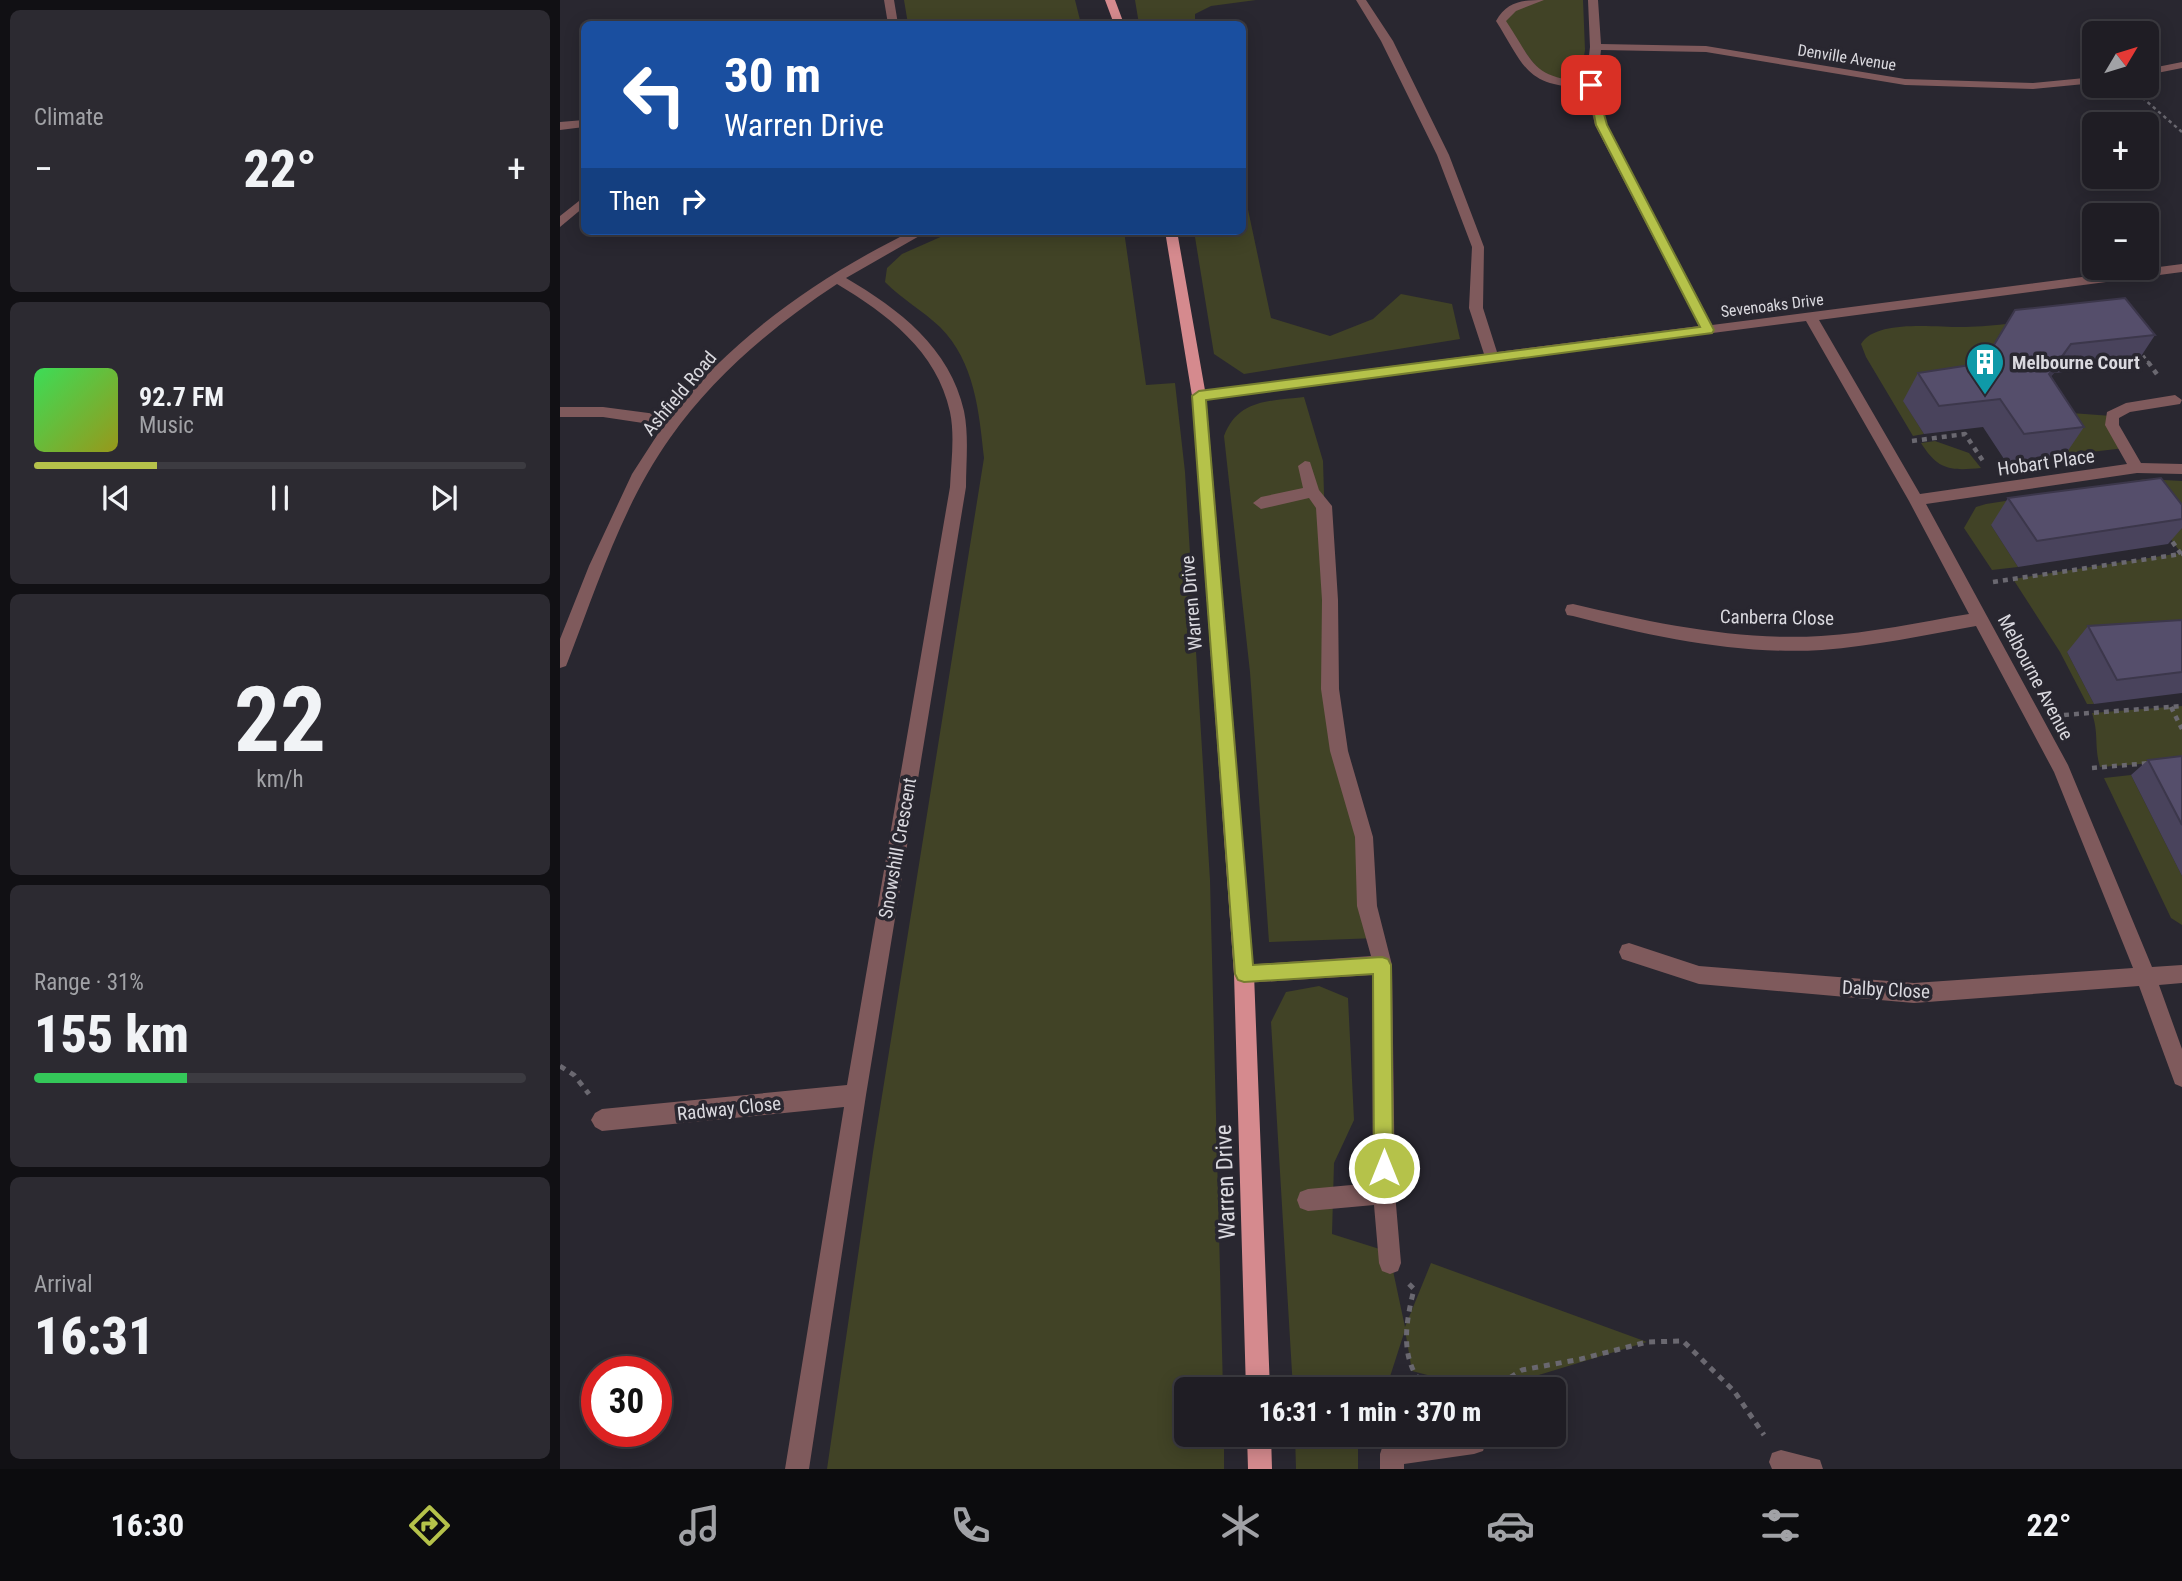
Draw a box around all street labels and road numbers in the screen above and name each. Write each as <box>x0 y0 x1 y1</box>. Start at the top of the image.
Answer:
street label: Denville Avenue <box>1796 40 1898 75</box>
street label: Sevenoaks Drive <box>1720 290 1825 321</box>
street label: Ashfield Road <box>637 346 721 440</box>
street label: Hobart Place <box>1996 444 2096 481</box>
street label: Warren Drive <box>1176 555 1207 651</box>
street label: Canberra Close <box>1720 605 1834 630</box>
street label: Melbourne Avenue <box>1993 611 2078 744</box>
street label: Snowshill Crescent <box>874 776 921 920</box>
street label: Dalby Close <box>1841 976 1931 1003</box>
street label: Radway Close <box>676 1092 782 1125</box>
street label: Warren Drive <box>1210 1124 1241 1240</box>

